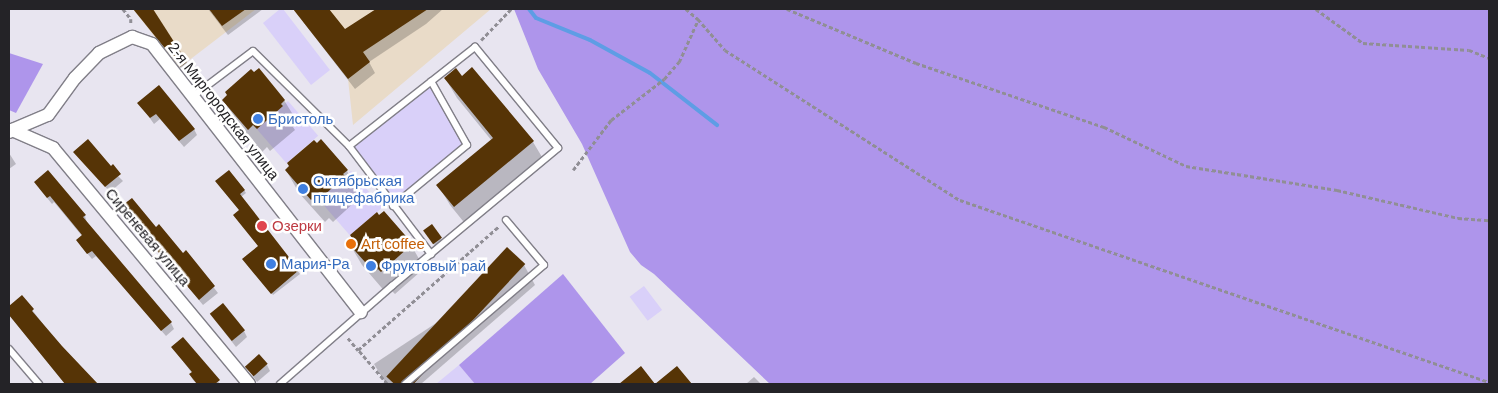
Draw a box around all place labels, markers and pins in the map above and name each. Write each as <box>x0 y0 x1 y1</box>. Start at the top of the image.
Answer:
place label: Бристоль <box>268 110 333 128</box>
marker: Бристоль <box>252 113 264 125</box>
place label: Октябрьская птицефабрика <box>313 171 414 206</box>
marker: Октябрьская птицефабрика <box>297 183 309 195</box>
place label: Озерки <box>272 217 322 235</box>
marker: Озерки <box>256 220 268 232</box>
place label: Art coffee <box>361 235 425 253</box>
marker: Art coffee <box>345 238 357 250</box>
place label: Мария-Ра <box>281 255 350 273</box>
place label: Фруктовый рай <box>381 257 486 275</box>
marker: Мария-Ра <box>265 258 277 270</box>
marker: Фруктовый рай <box>365 260 377 272</box>

